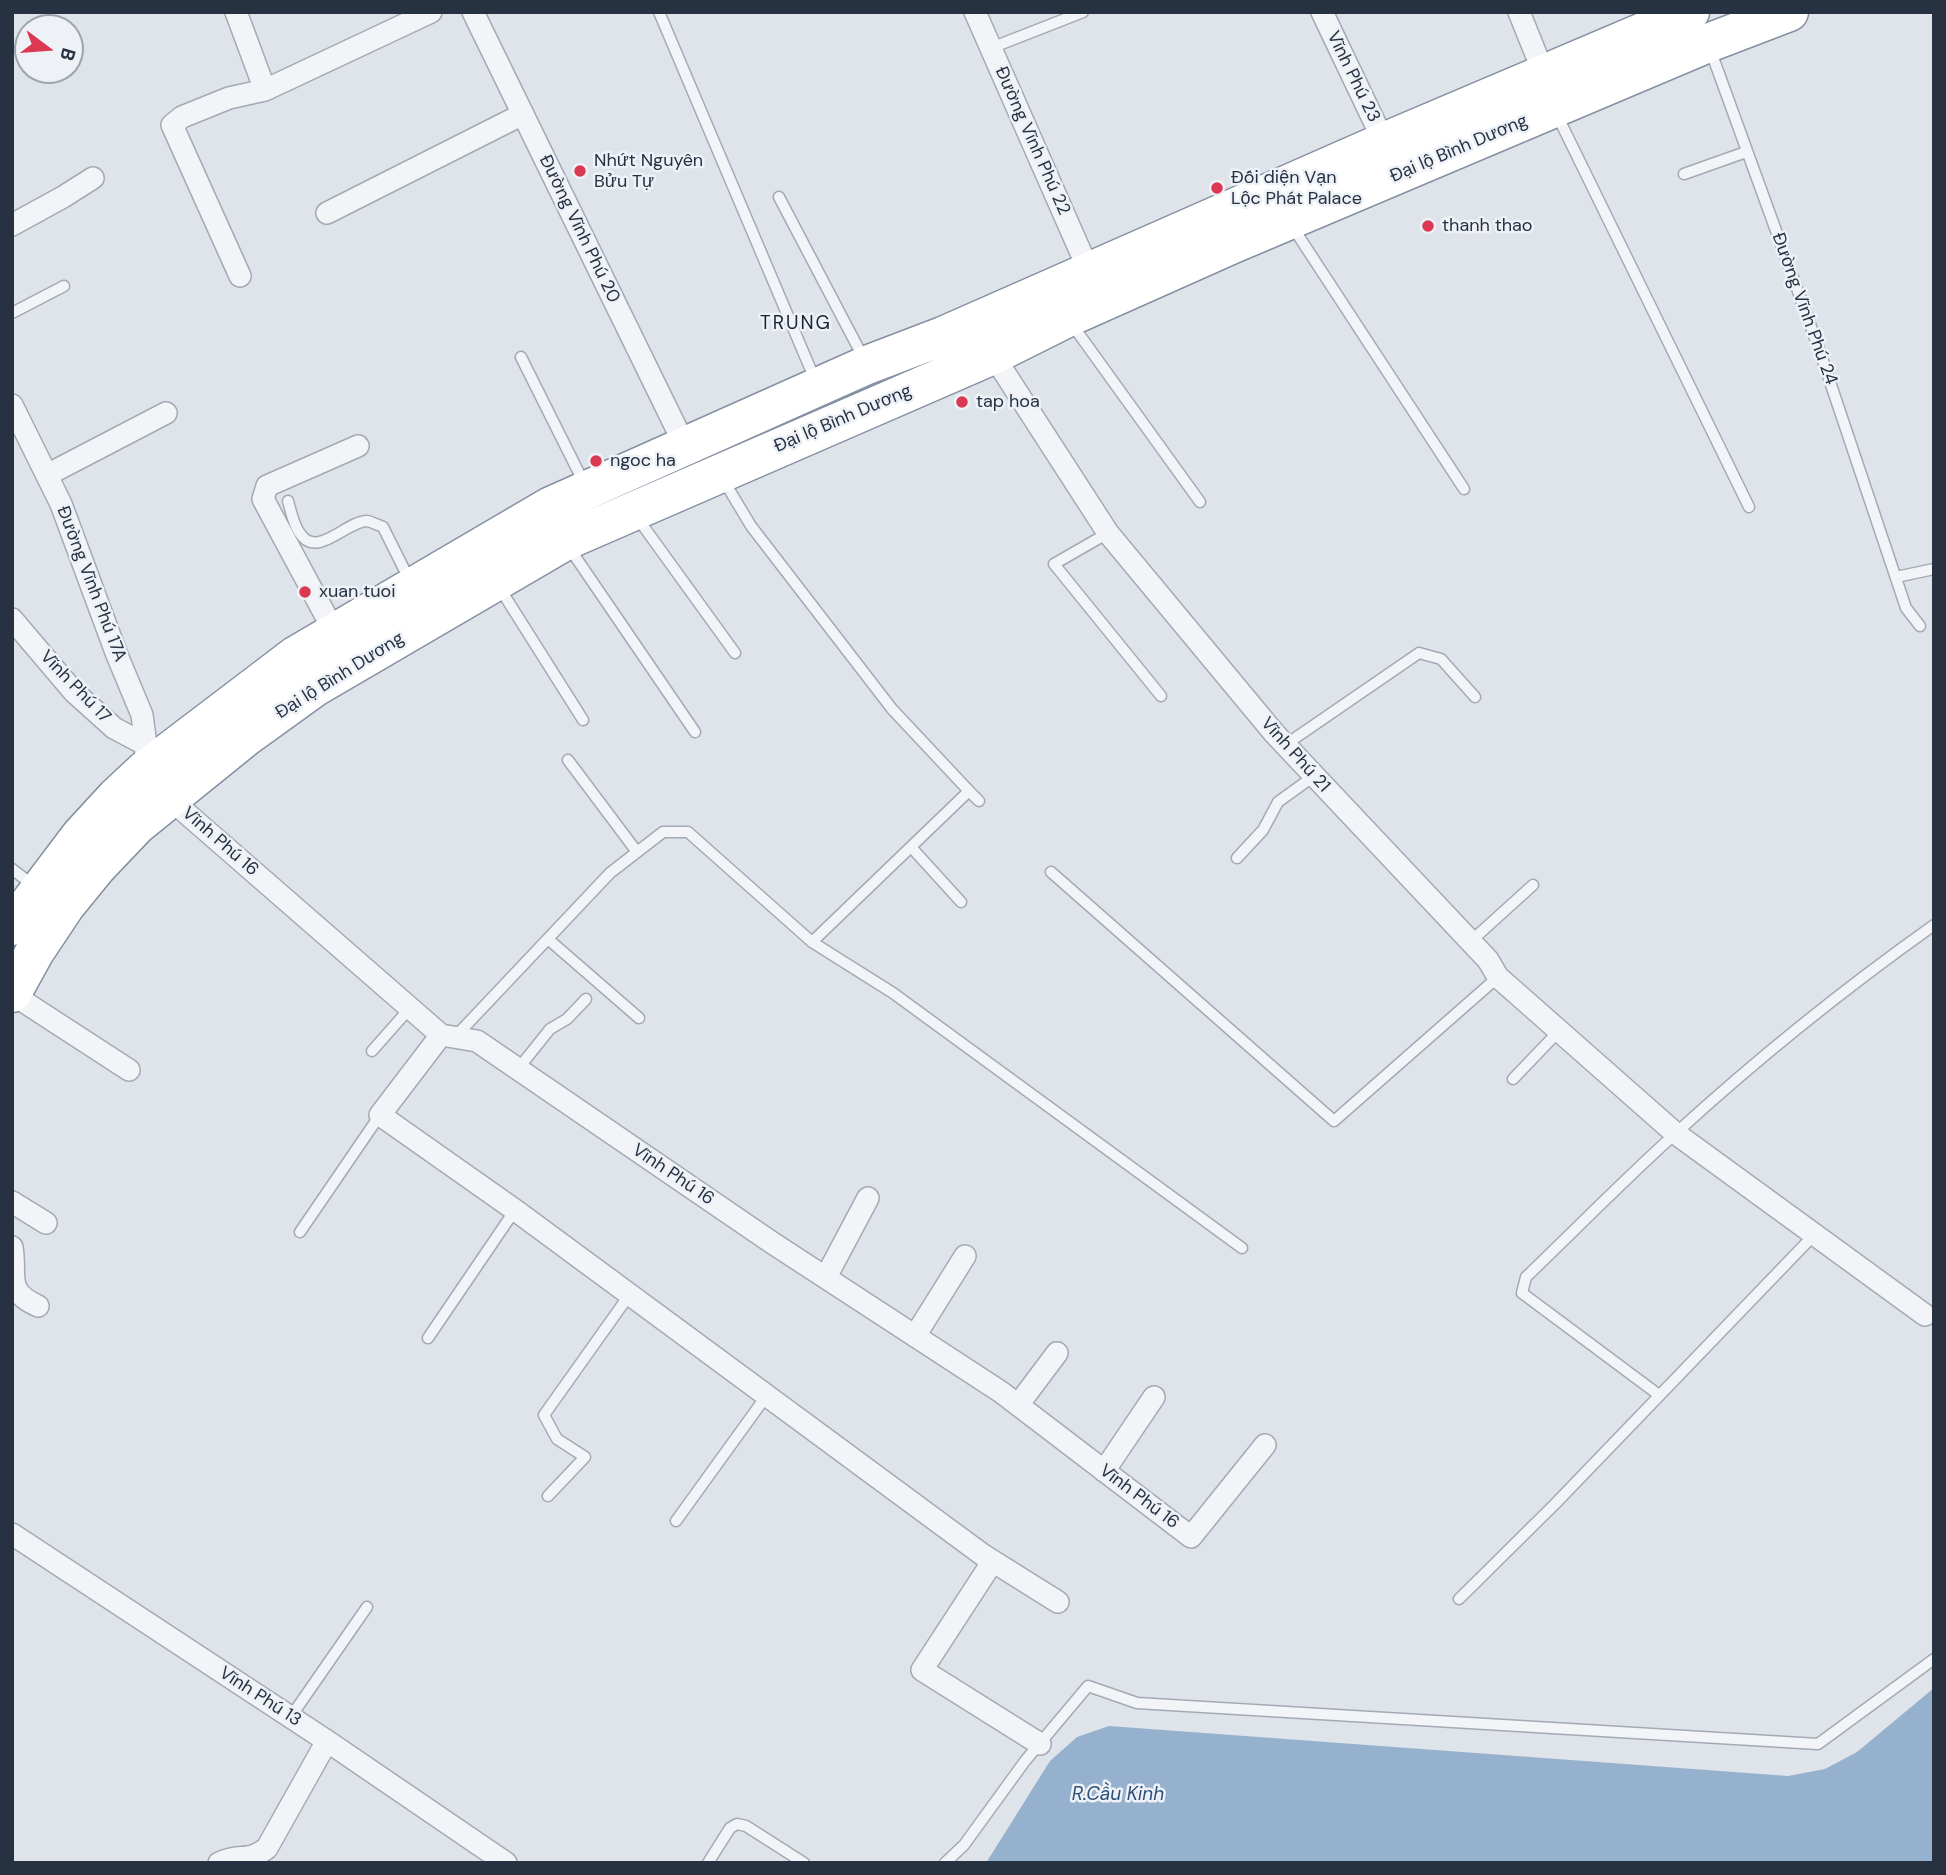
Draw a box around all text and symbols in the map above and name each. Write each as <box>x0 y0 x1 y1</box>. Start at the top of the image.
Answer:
north arrow <box>14 14 84 84</box>
street label: Vĩnh Phú 23 <box>1322 28 1384 126</box>
text: B <box>54 45 81 64</box>
street label: Đường Vĩnh Phú 22 <box>990 64 1074 218</box>
street label: Đại lộ Bình Dương <box>1387 110 1531 188</box>
place label: Nhứt Nguyên Bửu Tự <box>594 150 703 192</box>
street label: Đường Vĩnh Phú 20 <box>534 152 624 306</box>
marker: Nhứt Nguyên Bửu Tự <box>572 163 588 179</box>
place label: Đối diện Vạn Lộc Phát Palace <box>1231 167 1362 210</box>
marker: Đối diện Vạn Lộc Phát Palace <box>1209 180 1225 196</box>
place label: thanh thao <box>1442 215 1533 237</box>
marker: thanh thao <box>1420 218 1436 234</box>
street label: Đường Vĩnh Phú 24 <box>1766 230 1842 388</box>
district label: TRUNG <box>761 313 831 335</box>
street label: Đại lộ Bình Dương <box>771 380 915 458</box>
place label: tap hoa <box>976 391 1040 413</box>
marker: tap hoa <box>954 394 970 410</box>
place label: ngoc ha <box>610 450 676 472</box>
marker: ngoc ha <box>588 453 604 469</box>
street label: Đường Vĩnh Phú 17A <box>51 503 131 665</box>
place label: xuan tuoi <box>319 581 396 603</box>
marker: xuan tuoi <box>297 584 313 600</box>
street label: Đại lộ Bình Dương <box>272 628 408 724</box>
street label: Vĩnh Phú 17 <box>35 646 115 728</box>
street label: Vĩnh Phú 21 <box>1256 713 1334 797</box>
street label: Vĩnh Phú 16 <box>177 803 263 881</box>
street label: Vĩnh Phú 16 <box>628 1140 718 1210</box>
street label: Vĩnh Phú 16 <box>1095 1460 1183 1534</box>
street label: Vĩnh Phú 13 <box>215 1662 305 1732</box>
water label: R.Cầu Kinh <box>1072 1784 1164 1806</box>

